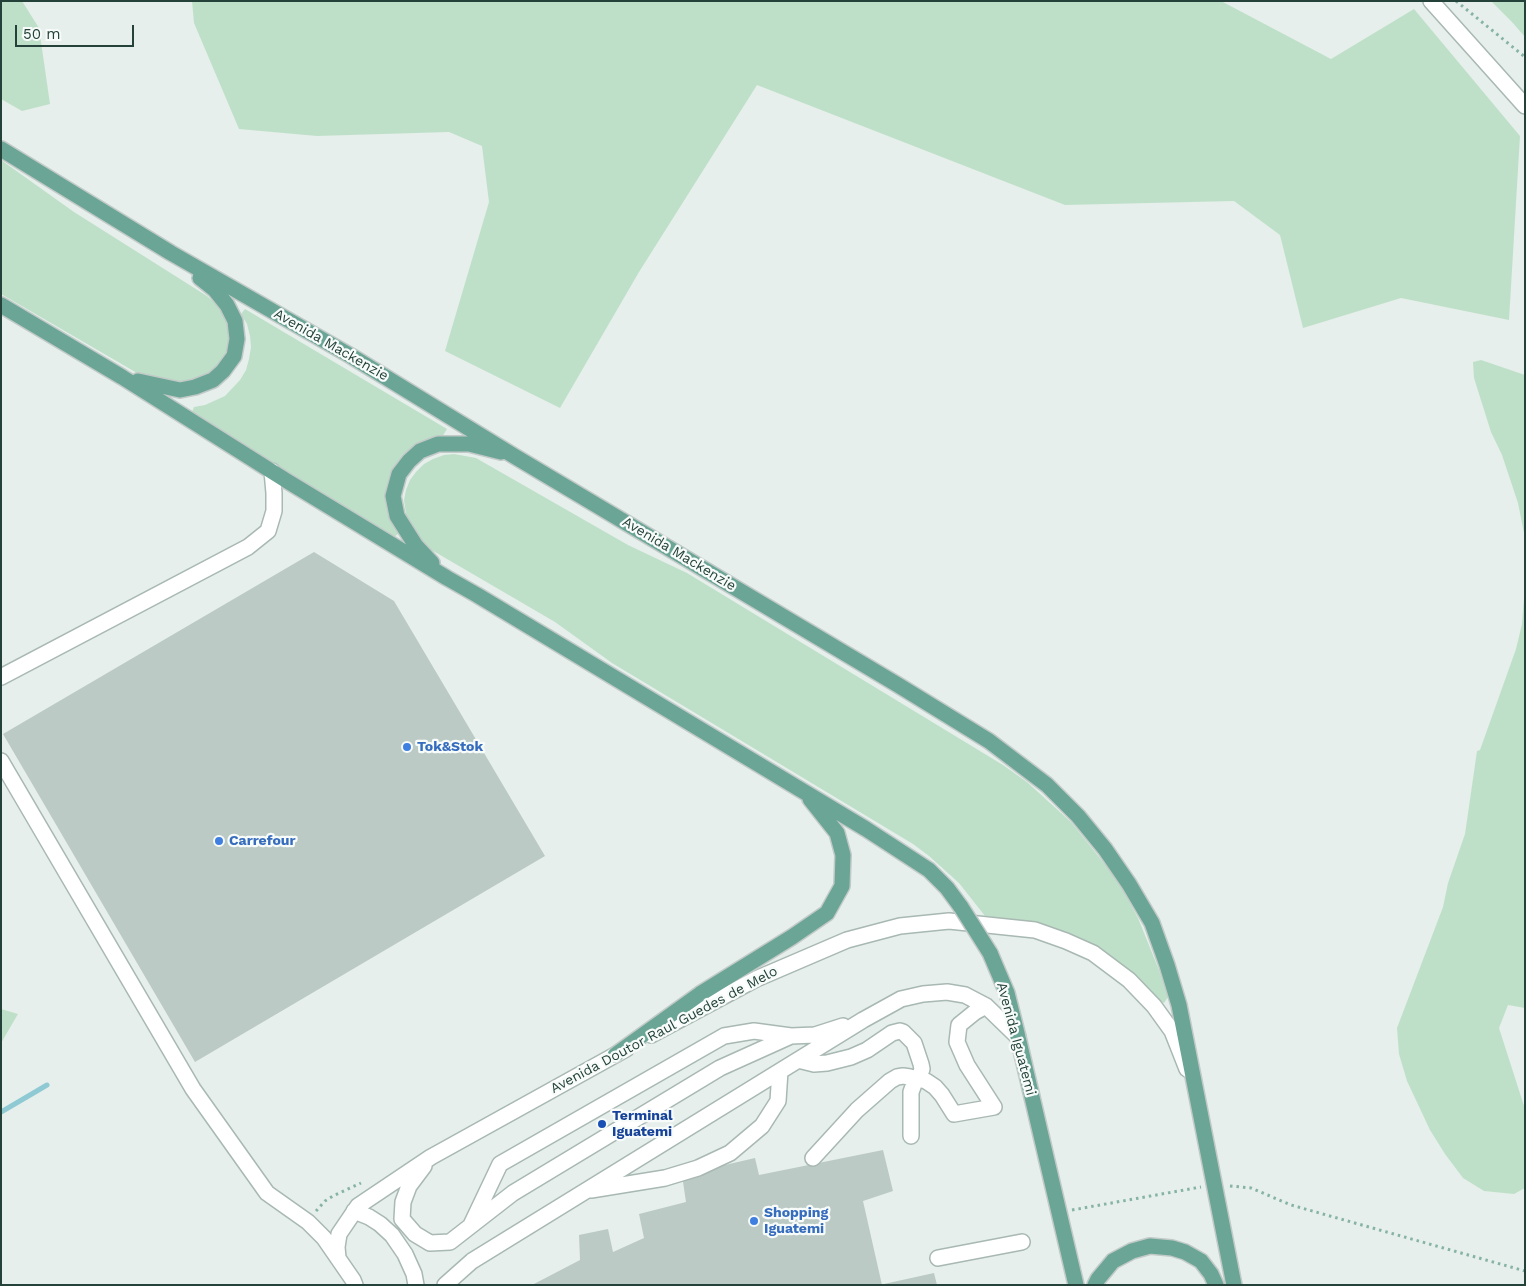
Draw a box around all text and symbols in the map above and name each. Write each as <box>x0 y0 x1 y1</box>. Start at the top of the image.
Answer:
scale bar <box>18 15 136 47</box>
text: 50 m <box>23 25 60 43</box>
street label: Avenida Mackenzie <box>271 305 391 385</box>
street label: Avenida Mackenzie <box>619 513 739 595</box>
place label: Tok&Stok <box>417 739 483 755</box>
marker: Tok&Stok <box>401 741 413 753</box>
place label: Carrefour <box>229 833 295 849</box>
marker: Carrefour <box>213 835 225 847</box>
street label: Avenida Doutor Raul Guedes de Melo <box>548 963 780 1097</box>
street label: Avenida Iguatemi <box>993 980 1039 1098</box>
place label: Terminal Iguatemi <box>612 1108 673 1140</box>
marker: Terminal Iguatemi <box>596 1118 608 1130</box>
place label: Shopping Iguatemi <box>764 1205 828 1238</box>
marker: Shopping Iguatemi <box>748 1215 760 1227</box>

